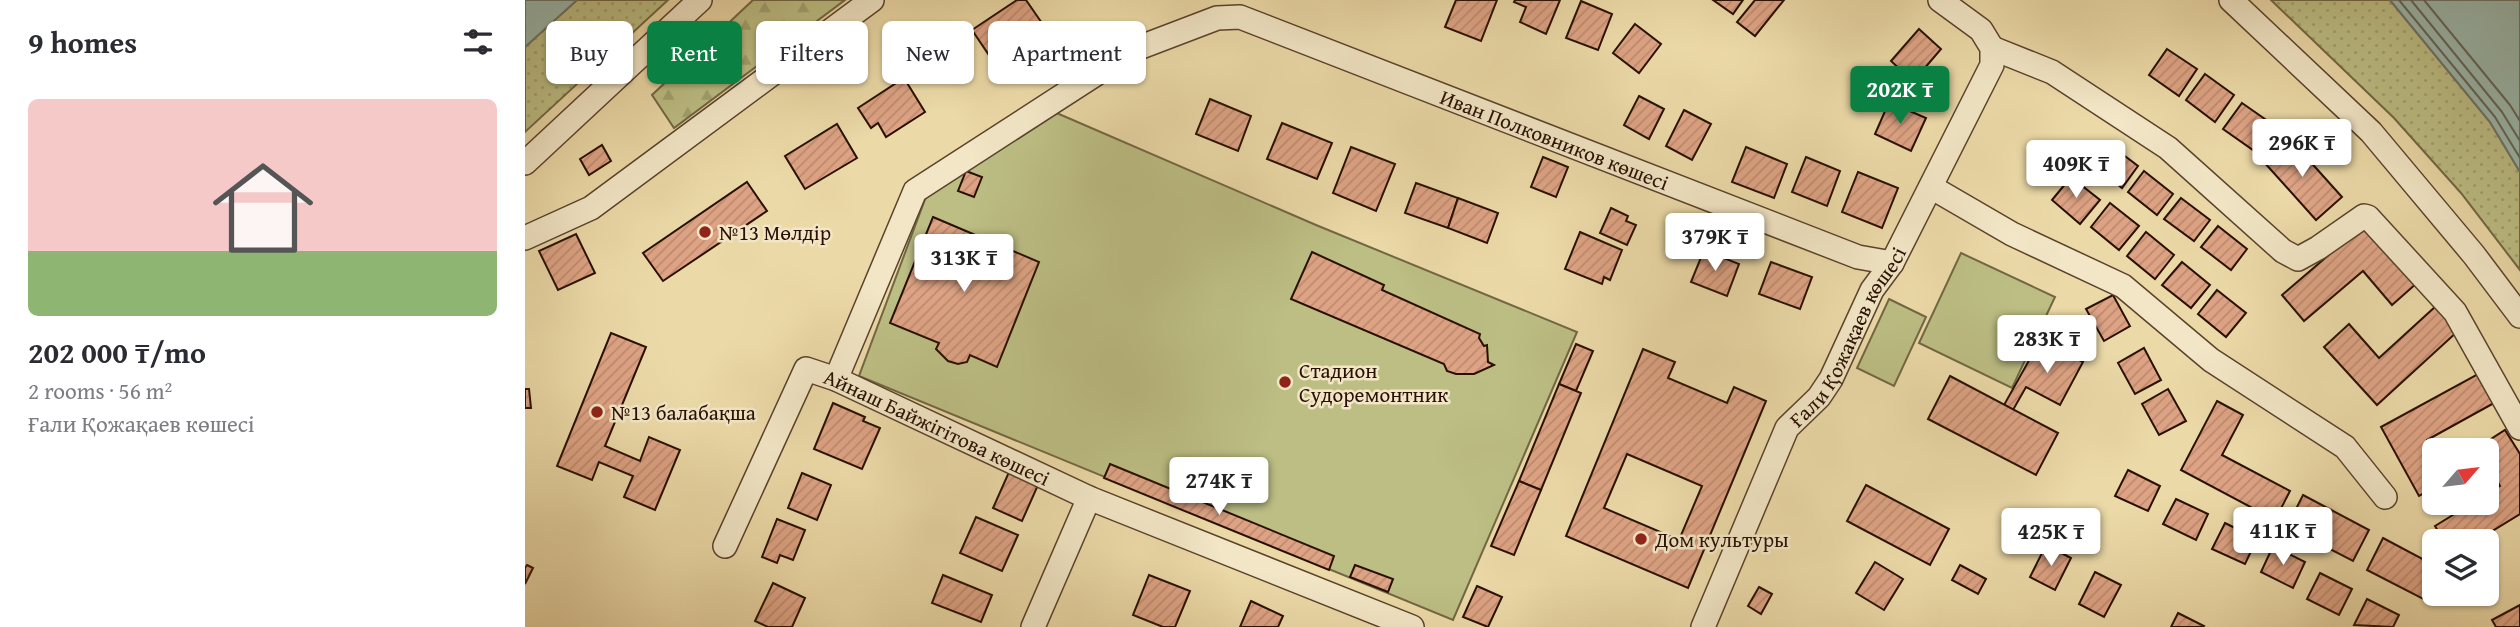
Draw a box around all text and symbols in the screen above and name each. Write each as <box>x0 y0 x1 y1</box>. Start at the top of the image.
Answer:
text: 9 homes <box>28 20 137 64</box>
chip: Buy <box>546 21 633 84</box>
chip: Rent <box>647 21 742 84</box>
chip: Filters <box>756 21 868 84</box>
chip: New <box>882 21 974 84</box>
chip: Apartment <box>988 21 1146 84</box>
icon: filters <box>459 23 497 61</box>
pin: 202K ₸ <box>1843 66 1957 126</box>
text: 202K ₸ <box>1866 72 1934 105</box>
street label: Иван Полковников көшесі <box>1436 81 1674 198</box>
pin: 296K ₸ <box>2245 120 2359 179</box>
text: 296K ₸ <box>2268 125 2336 158</box>
pin: 409K ₸ <box>2019 140 2133 200</box>
icon: home <box>200 145 326 271</box>
text: 409K ₸ <box>2042 146 2110 179</box>
pin: 379K ₸ <box>1658 214 1772 273</box>
place label: №13 Мөлдiр <box>719 217 831 248</box>
text: 379K ₸ <box>1681 219 1749 252</box>
marker: №13 Мөлдiр <box>697 224 713 240</box>
pin: 313K ₸ <box>907 234 1021 294</box>
text: 313K ₸ <box>930 240 998 273</box>
street label: Ғали Қожақаев көшесі <box>1782 241 1913 434</box>
pin: 283K ₸ <box>1990 316 2104 375</box>
text: 283K ₸ <box>2013 321 2081 354</box>
text: 202 000 ₸/mo <box>28 330 206 374</box>
place label: Стадион Судоремонтник <box>1299 355 1448 410</box>
street label: Айнаш Байжігітова көшесі <box>820 361 1056 493</box>
text: 2 rooms · 56 m² <box>28 374 172 407</box>
marker: Стадион Судоремонтник <box>1277 374 1293 390</box>
place label: №13 балабақша <box>611 397 756 428</box>
marker: №13 балабақша <box>589 404 605 420</box>
text: Ғали Қожақаев көшесі <box>28 407 255 440</box>
north arrow <box>2422 438 2499 514</box>
map controls <box>2422 438 2499 606</box>
pin: 274K ₸ <box>1162 458 1276 517</box>
text: 274K ₸ <box>1185 463 1253 496</box>
pin: 425K ₸ <box>1994 508 2108 568</box>
pin: 411K ₸ <box>2226 508 2340 567</box>
text: 411K ₸ <box>2249 513 2317 546</box>
text: 425K ₸ <box>2017 514 2085 547</box>
place label: Дом культуры <box>1654 524 1789 555</box>
button: layers <box>2422 529 2499 606</box>
marker: Дом культуры <box>1633 531 1649 547</box>

